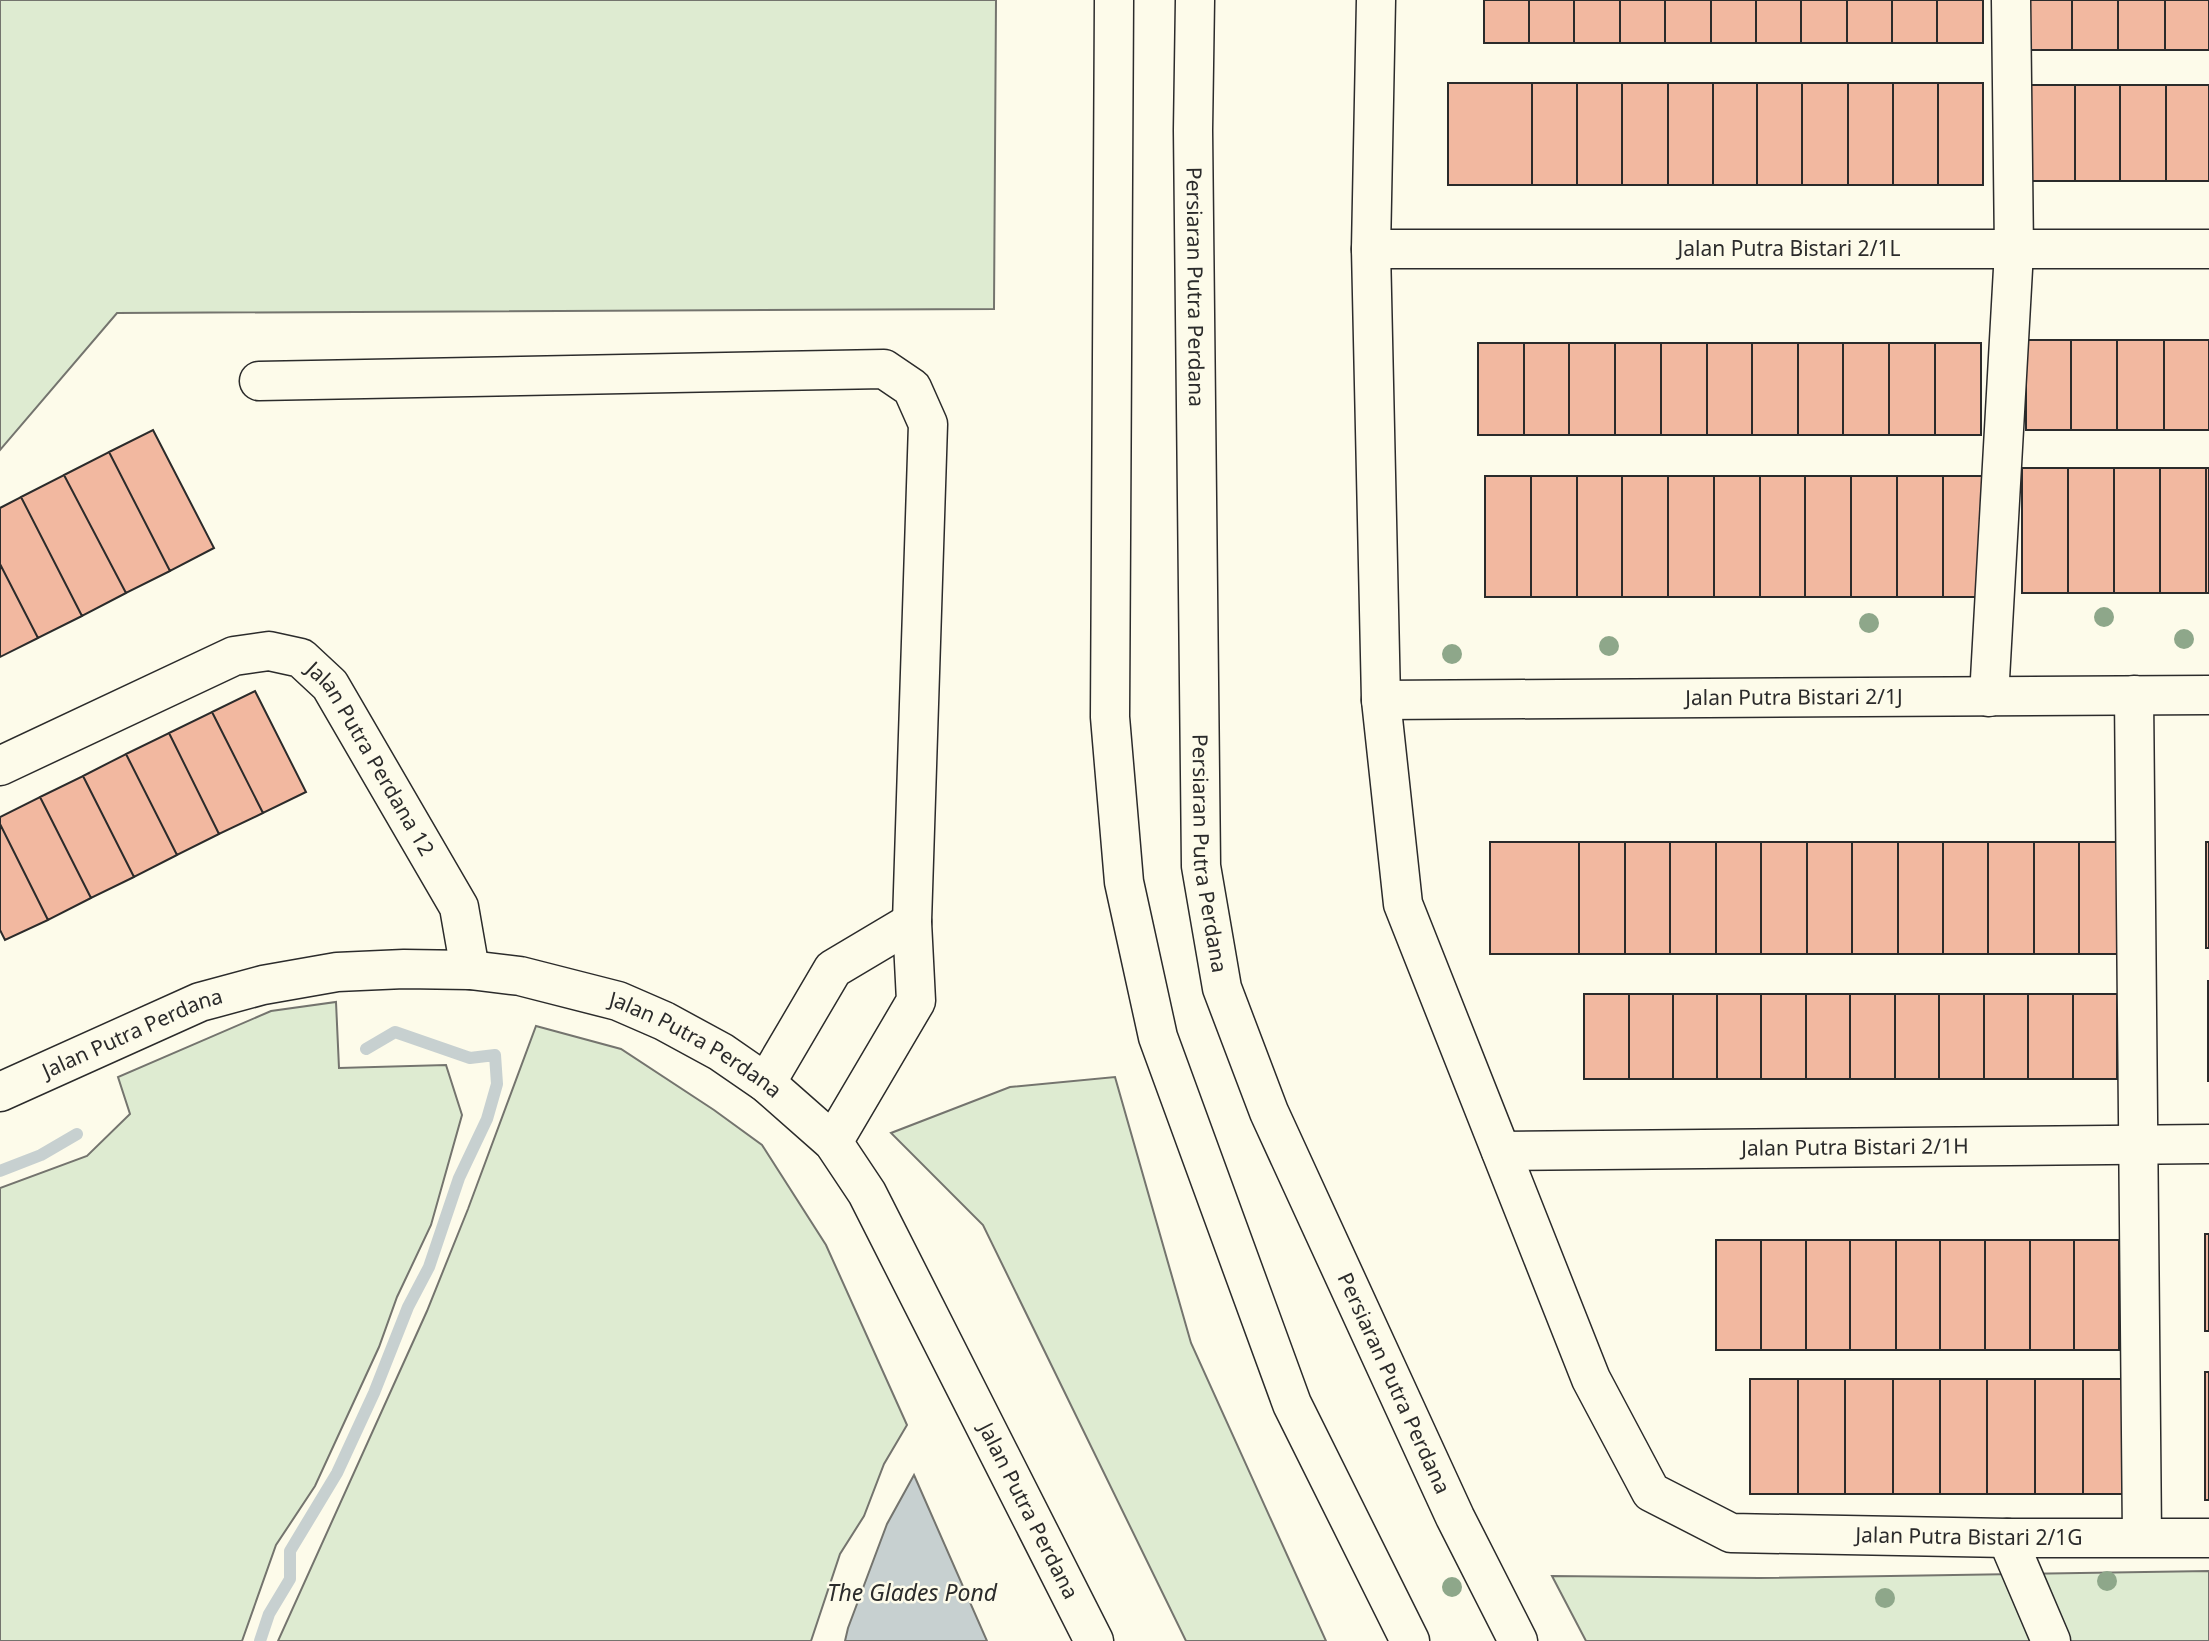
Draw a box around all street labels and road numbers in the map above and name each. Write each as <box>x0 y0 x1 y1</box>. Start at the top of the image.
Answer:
street label: Persiaran Putra Perdana <box>1180 167 1211 407</box>
street label: Jalan Putra Bistari 2/1L <box>1676 234 1900 262</box>
street label: Jalan Putra Perdana 12 <box>299 653 441 861</box>
street label: Jalan Putra Bistari 2/1J <box>1683 682 1903 711</box>
street label: Persiaran Putra Perdana <box>1187 734 1234 975</box>
street label: Jalan Putra Perdana <box>36 982 225 1085</box>
street label: Jalan Putra Perdana <box>605 984 788 1103</box>
street label: Jalan Putra Bistari 2/1H <box>1739 1131 1969 1162</box>
street label: Persiaran Putra Perdana <box>1332 1268 1457 1498</box>
street label: Jalan Putra Perdana <box>972 1416 1085 1604</box>
street label: Jalan Putra Bistari 2/1G <box>1853 1520 2083 1551</box>

